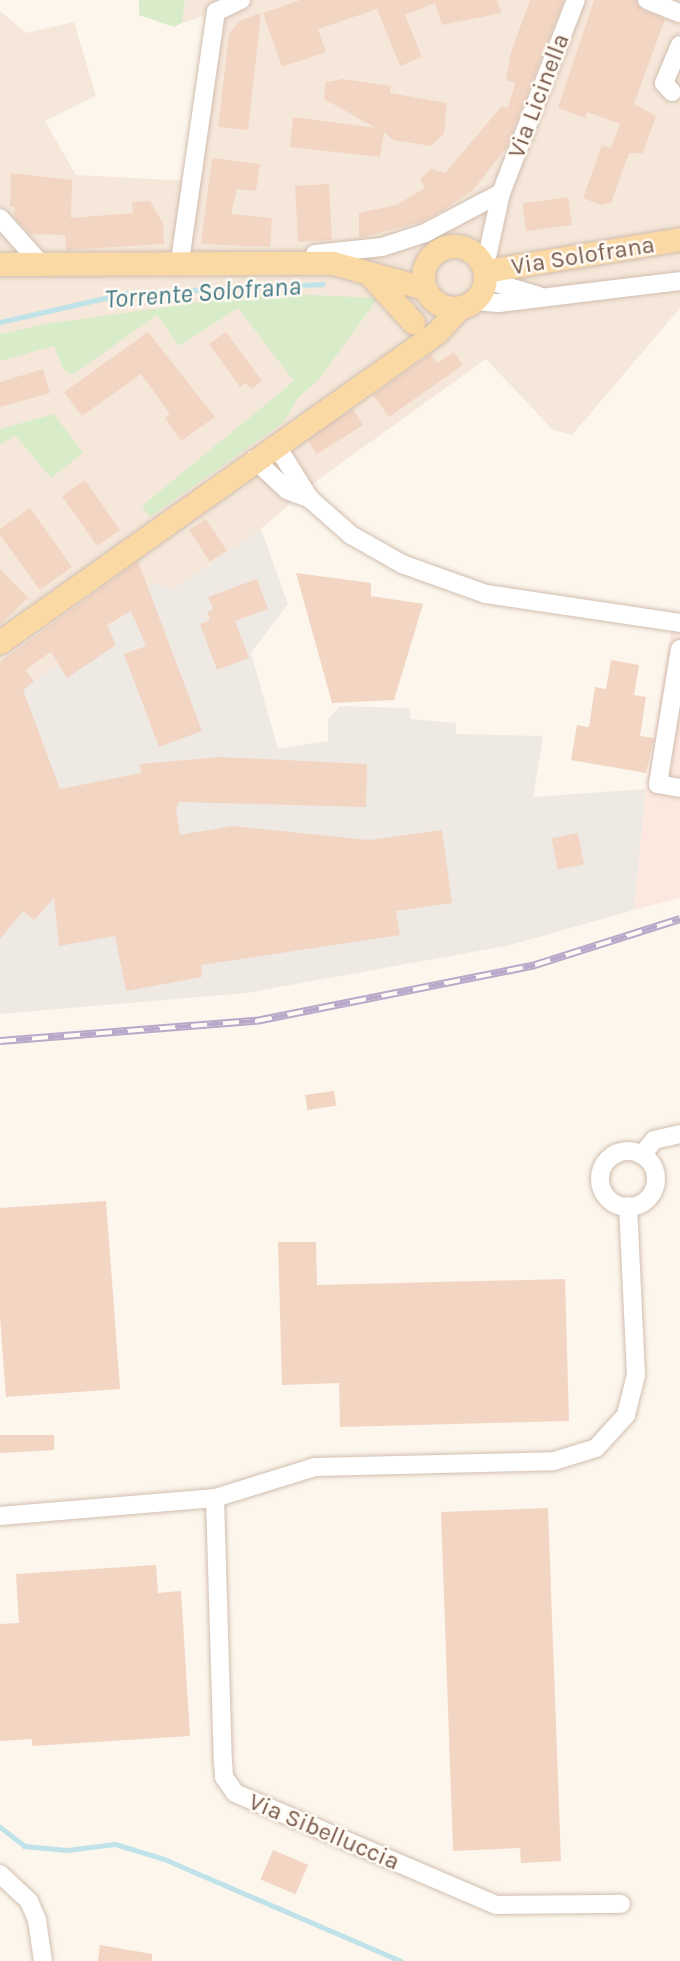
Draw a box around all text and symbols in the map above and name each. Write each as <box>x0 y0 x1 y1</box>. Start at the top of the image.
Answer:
street label: Via Licinella <box>502 30 576 162</box>
street label: Via Solofrana <box>509 230 657 282</box>
water label: Torrente Solofrana <box>104 271 302 315</box>
street label: Via Sibelluccia <box>244 1787 404 1877</box>

